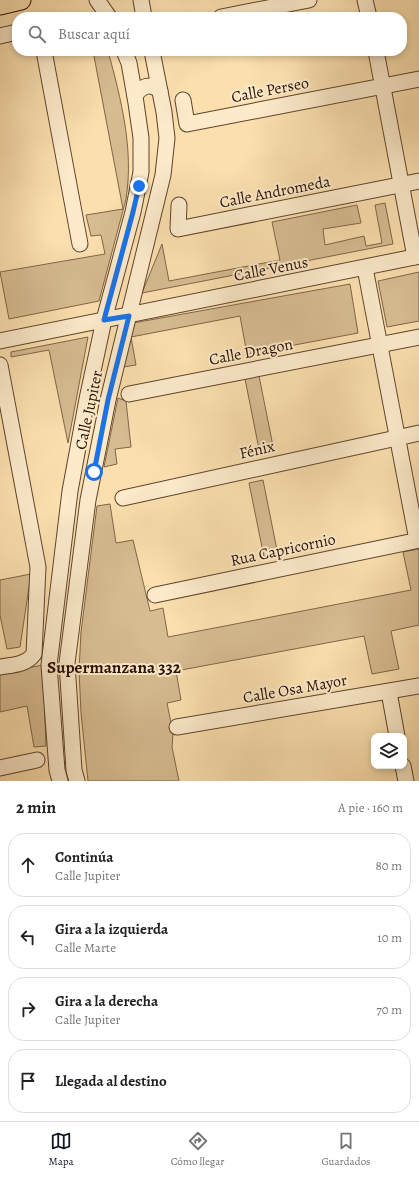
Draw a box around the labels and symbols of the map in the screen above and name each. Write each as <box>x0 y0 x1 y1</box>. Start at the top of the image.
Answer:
street label: Calle Perseo <box>229 72 311 108</box>
street label: Calle Andromeda <box>218 170 333 214</box>
route end <box>130 177 148 195</box>
street label: Calle Venus <box>232 251 310 287</box>
street label: Calle Dragon <box>207 333 295 371</box>
street label: Calle Jupiter <box>70 368 108 452</box>
street label: Fénix <box>237 435 277 465</box>
route start <box>85 463 103 481</box>
street label: Rua Capricornio <box>228 528 338 572</box>
district label: Supermanzana 332 <box>47 656 181 679</box>
street label: Calle Osa Mayor <box>241 669 349 709</box>

